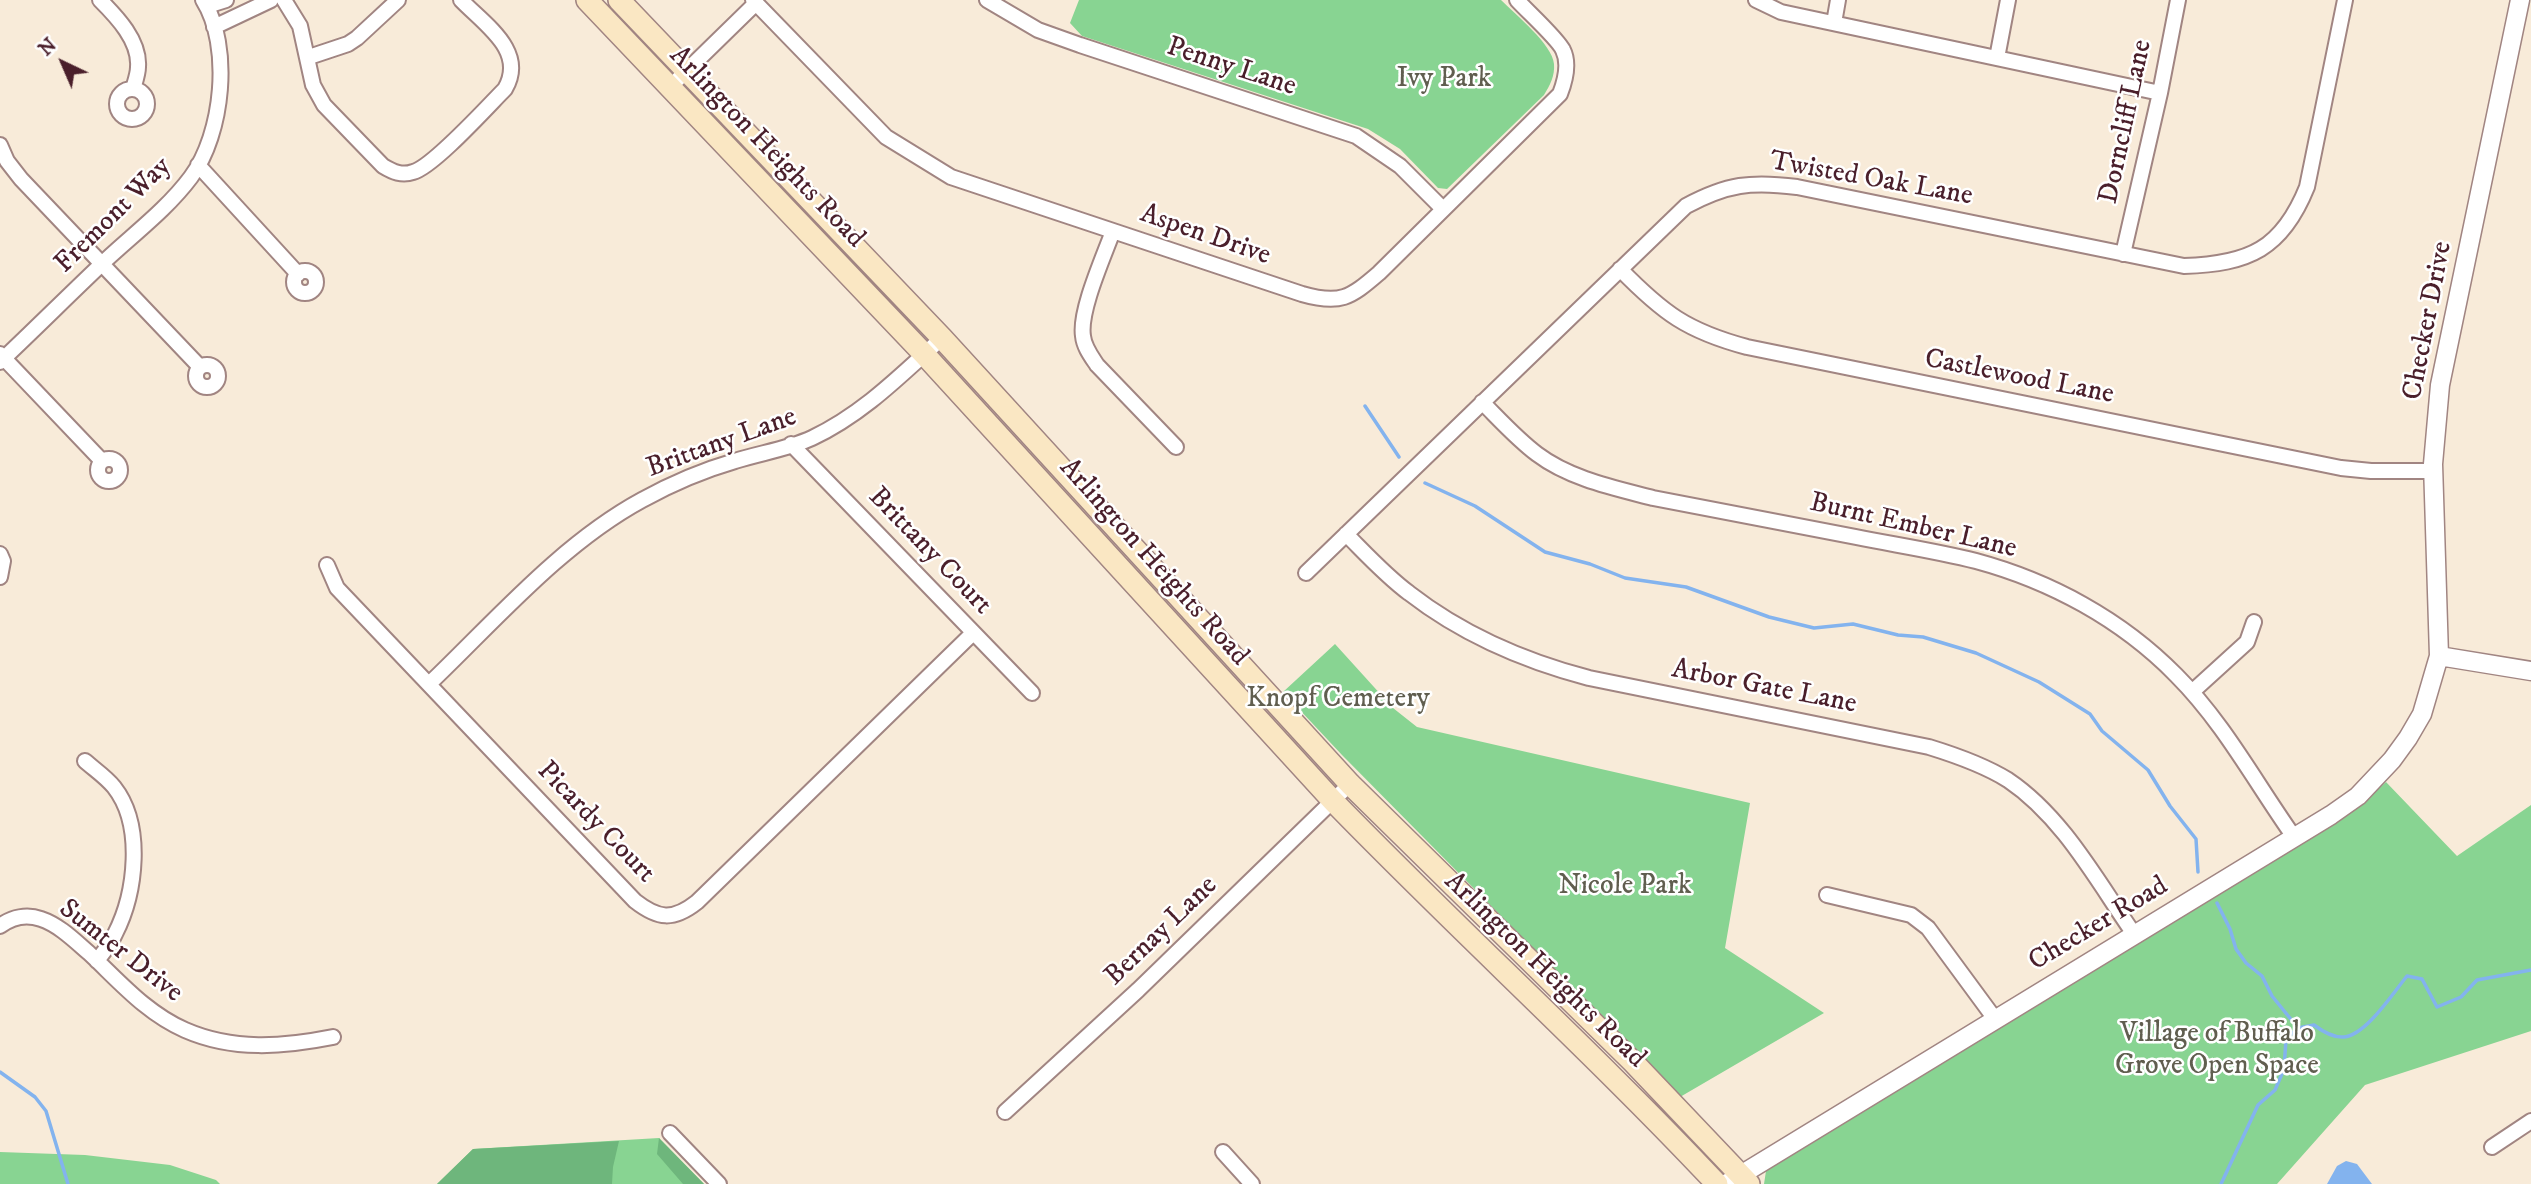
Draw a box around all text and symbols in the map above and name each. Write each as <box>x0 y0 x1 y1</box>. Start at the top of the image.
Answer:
north arrow <box>28 28 98 98</box>
street label: Penny Lane <box>1162 31 1300 105</box>
text: N <box>34 34 62 61</box>
street label: Dorncliff Lane <box>2093 37 2161 207</box>
street label: Arlington Heights Road <box>661 40 871 256</box>
park label: Ivy Park <box>1397 63 1491 97</box>
street label: Twisted Oak Lane <box>1767 146 1975 214</box>
street label: Fremont Way <box>49 151 179 281</box>
street label: Aspen Drive <box>1135 198 1275 274</box>
street label: Checker Drive <box>2397 239 2461 403</box>
street label: Castlewood Lane <box>1922 343 2116 413</box>
street label: Brittany Lane <box>643 401 801 487</box>
street label: Arlington Heights Road <box>1051 452 1255 674</box>
street label: Brittany Court <box>860 481 998 623</box>
street label: Burnt Ember Lane <box>1806 487 2020 567</box>
street label: Arbor Gate Lane <box>1669 654 1859 722</box>
park label: Knopf Cemetery <box>1246 683 1430 717</box>
street label: Picardy Court <box>529 755 661 891</box>
street label: Arlington Heights Road <box>1436 866 1652 1076</box>
street label: Bernay Lane <box>1099 870 1225 994</box>
park label: Nicole Park <box>1558 870 1692 904</box>
street label: Checker Road <box>2023 870 2175 980</box>
street label: Sumter Drive <box>51 893 189 1011</box>
park label: Village of Buffalo Grove Open Space <box>2115 1018 2319 1084</box>

